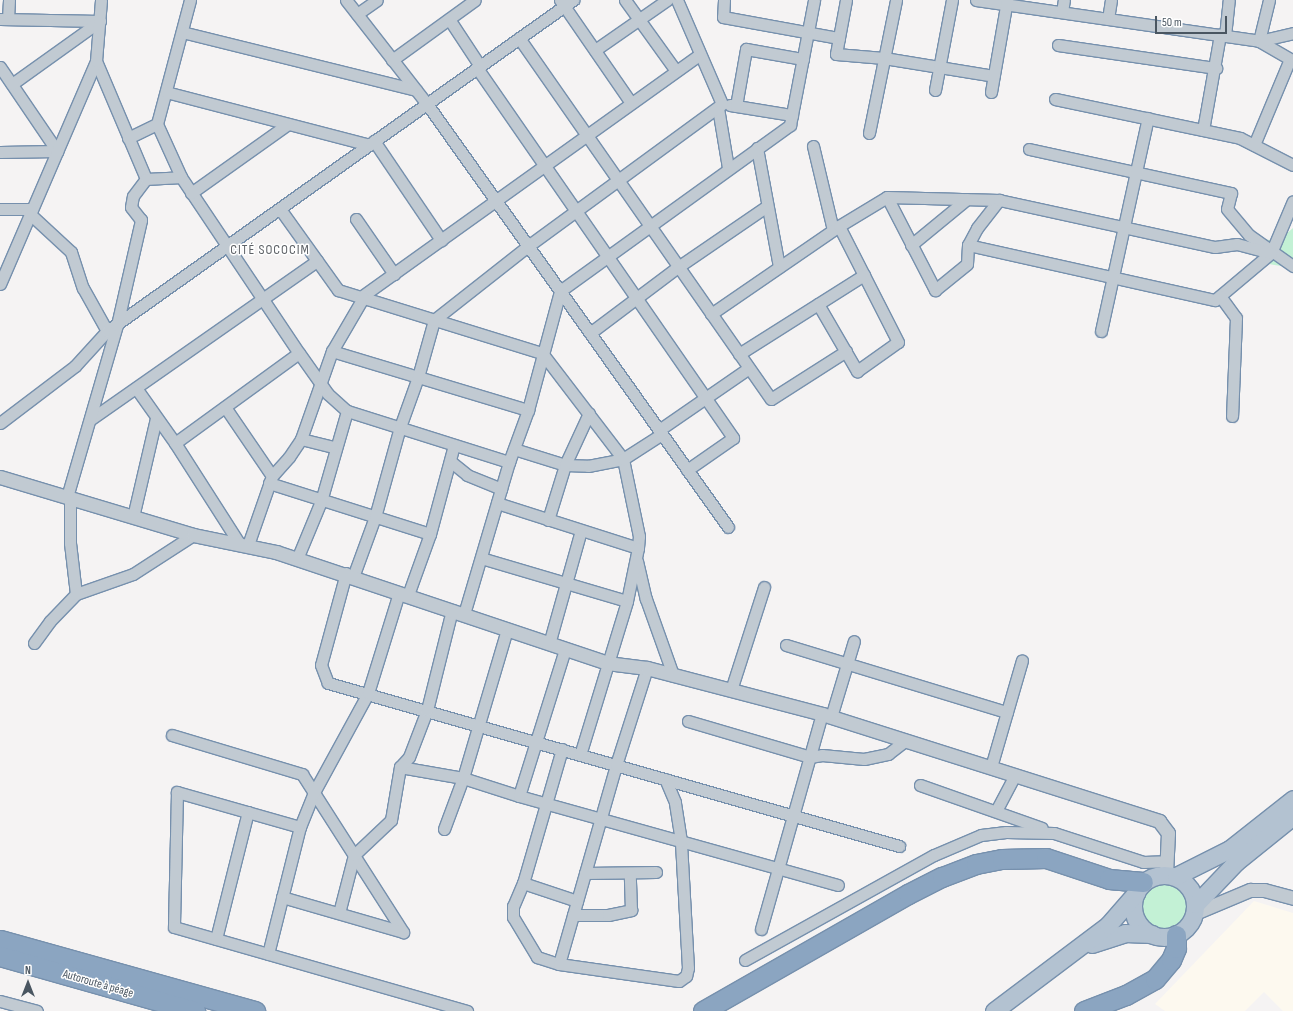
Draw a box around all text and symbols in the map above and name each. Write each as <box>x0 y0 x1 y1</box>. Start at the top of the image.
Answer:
scale bar <box>1157 8 1229 34</box>
text: 50 m <box>1162 15 1182 30</box>
district label: CITÉ SOCOCIM <box>230 242 310 258</box>
north arrow <box>8 963 48 1003</box>
text: N <box>25 964 31 977</box>
street label: Autoroute à péage <box>61 967 135 1001</box>

